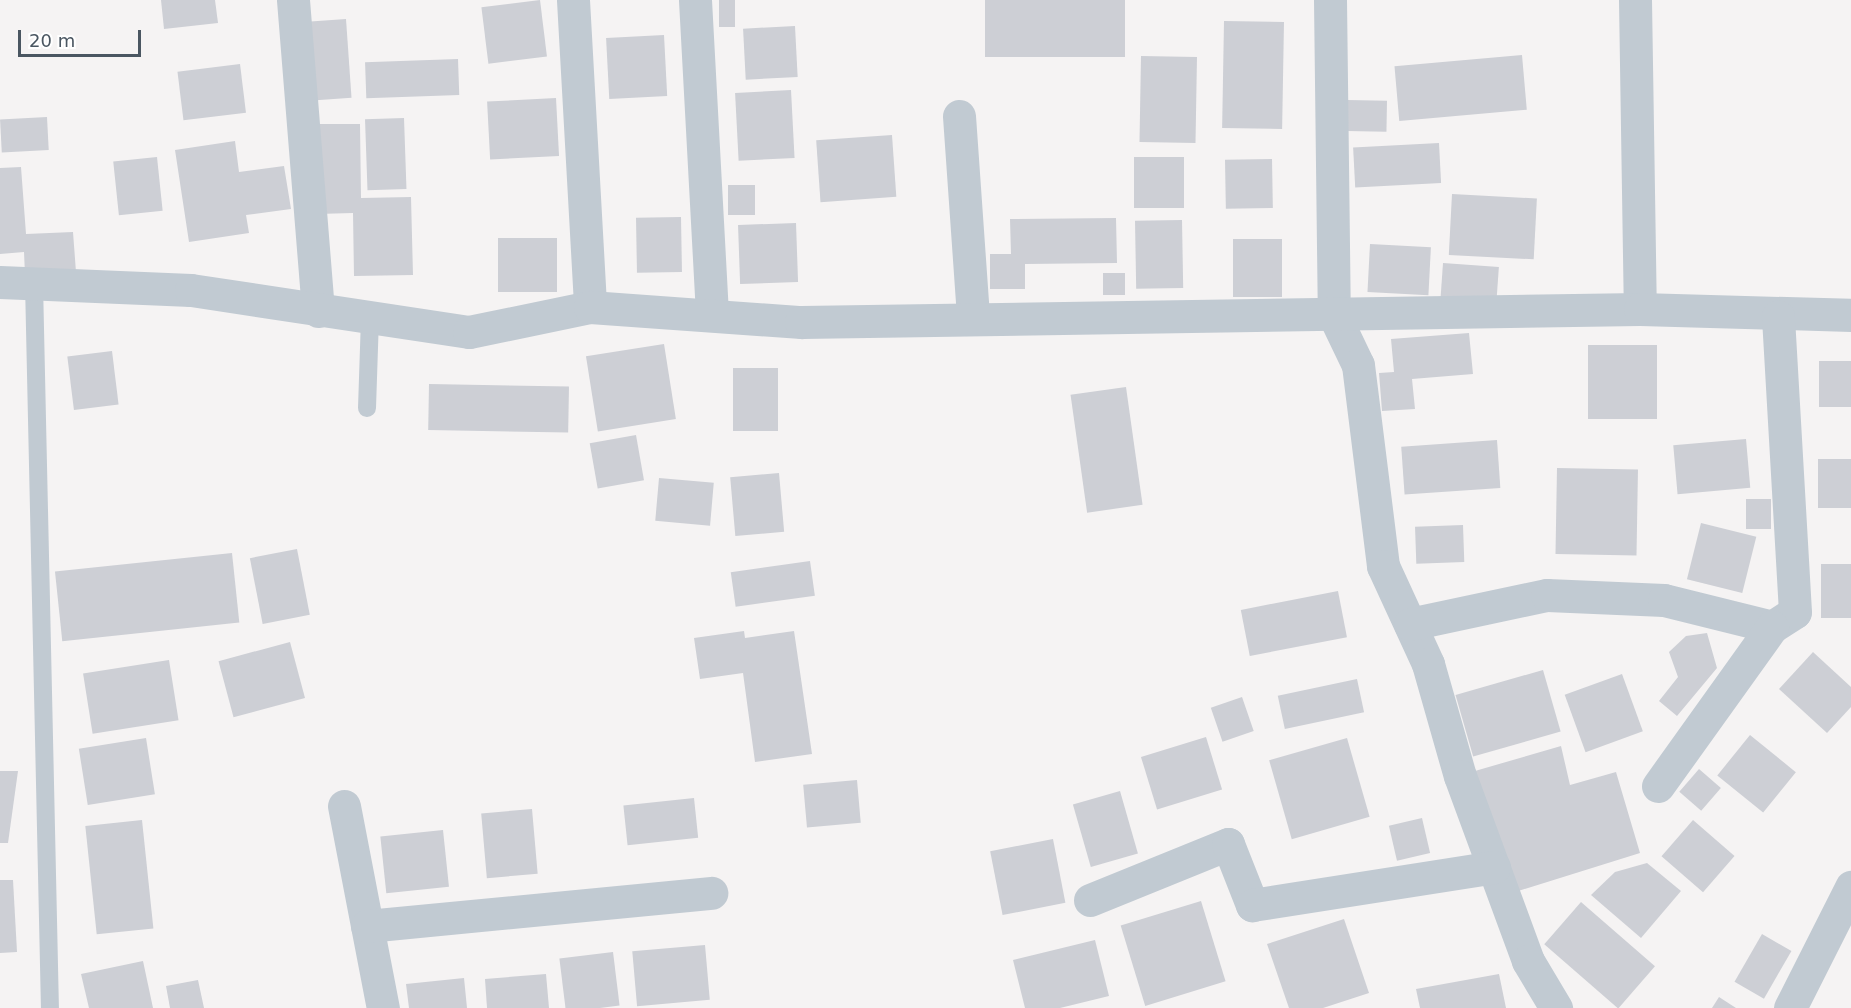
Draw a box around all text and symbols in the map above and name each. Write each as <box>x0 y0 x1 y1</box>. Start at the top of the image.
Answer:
scale bar <box>21 18 144 56</box>
text: 20 m <box>29 30 75 51</box>

